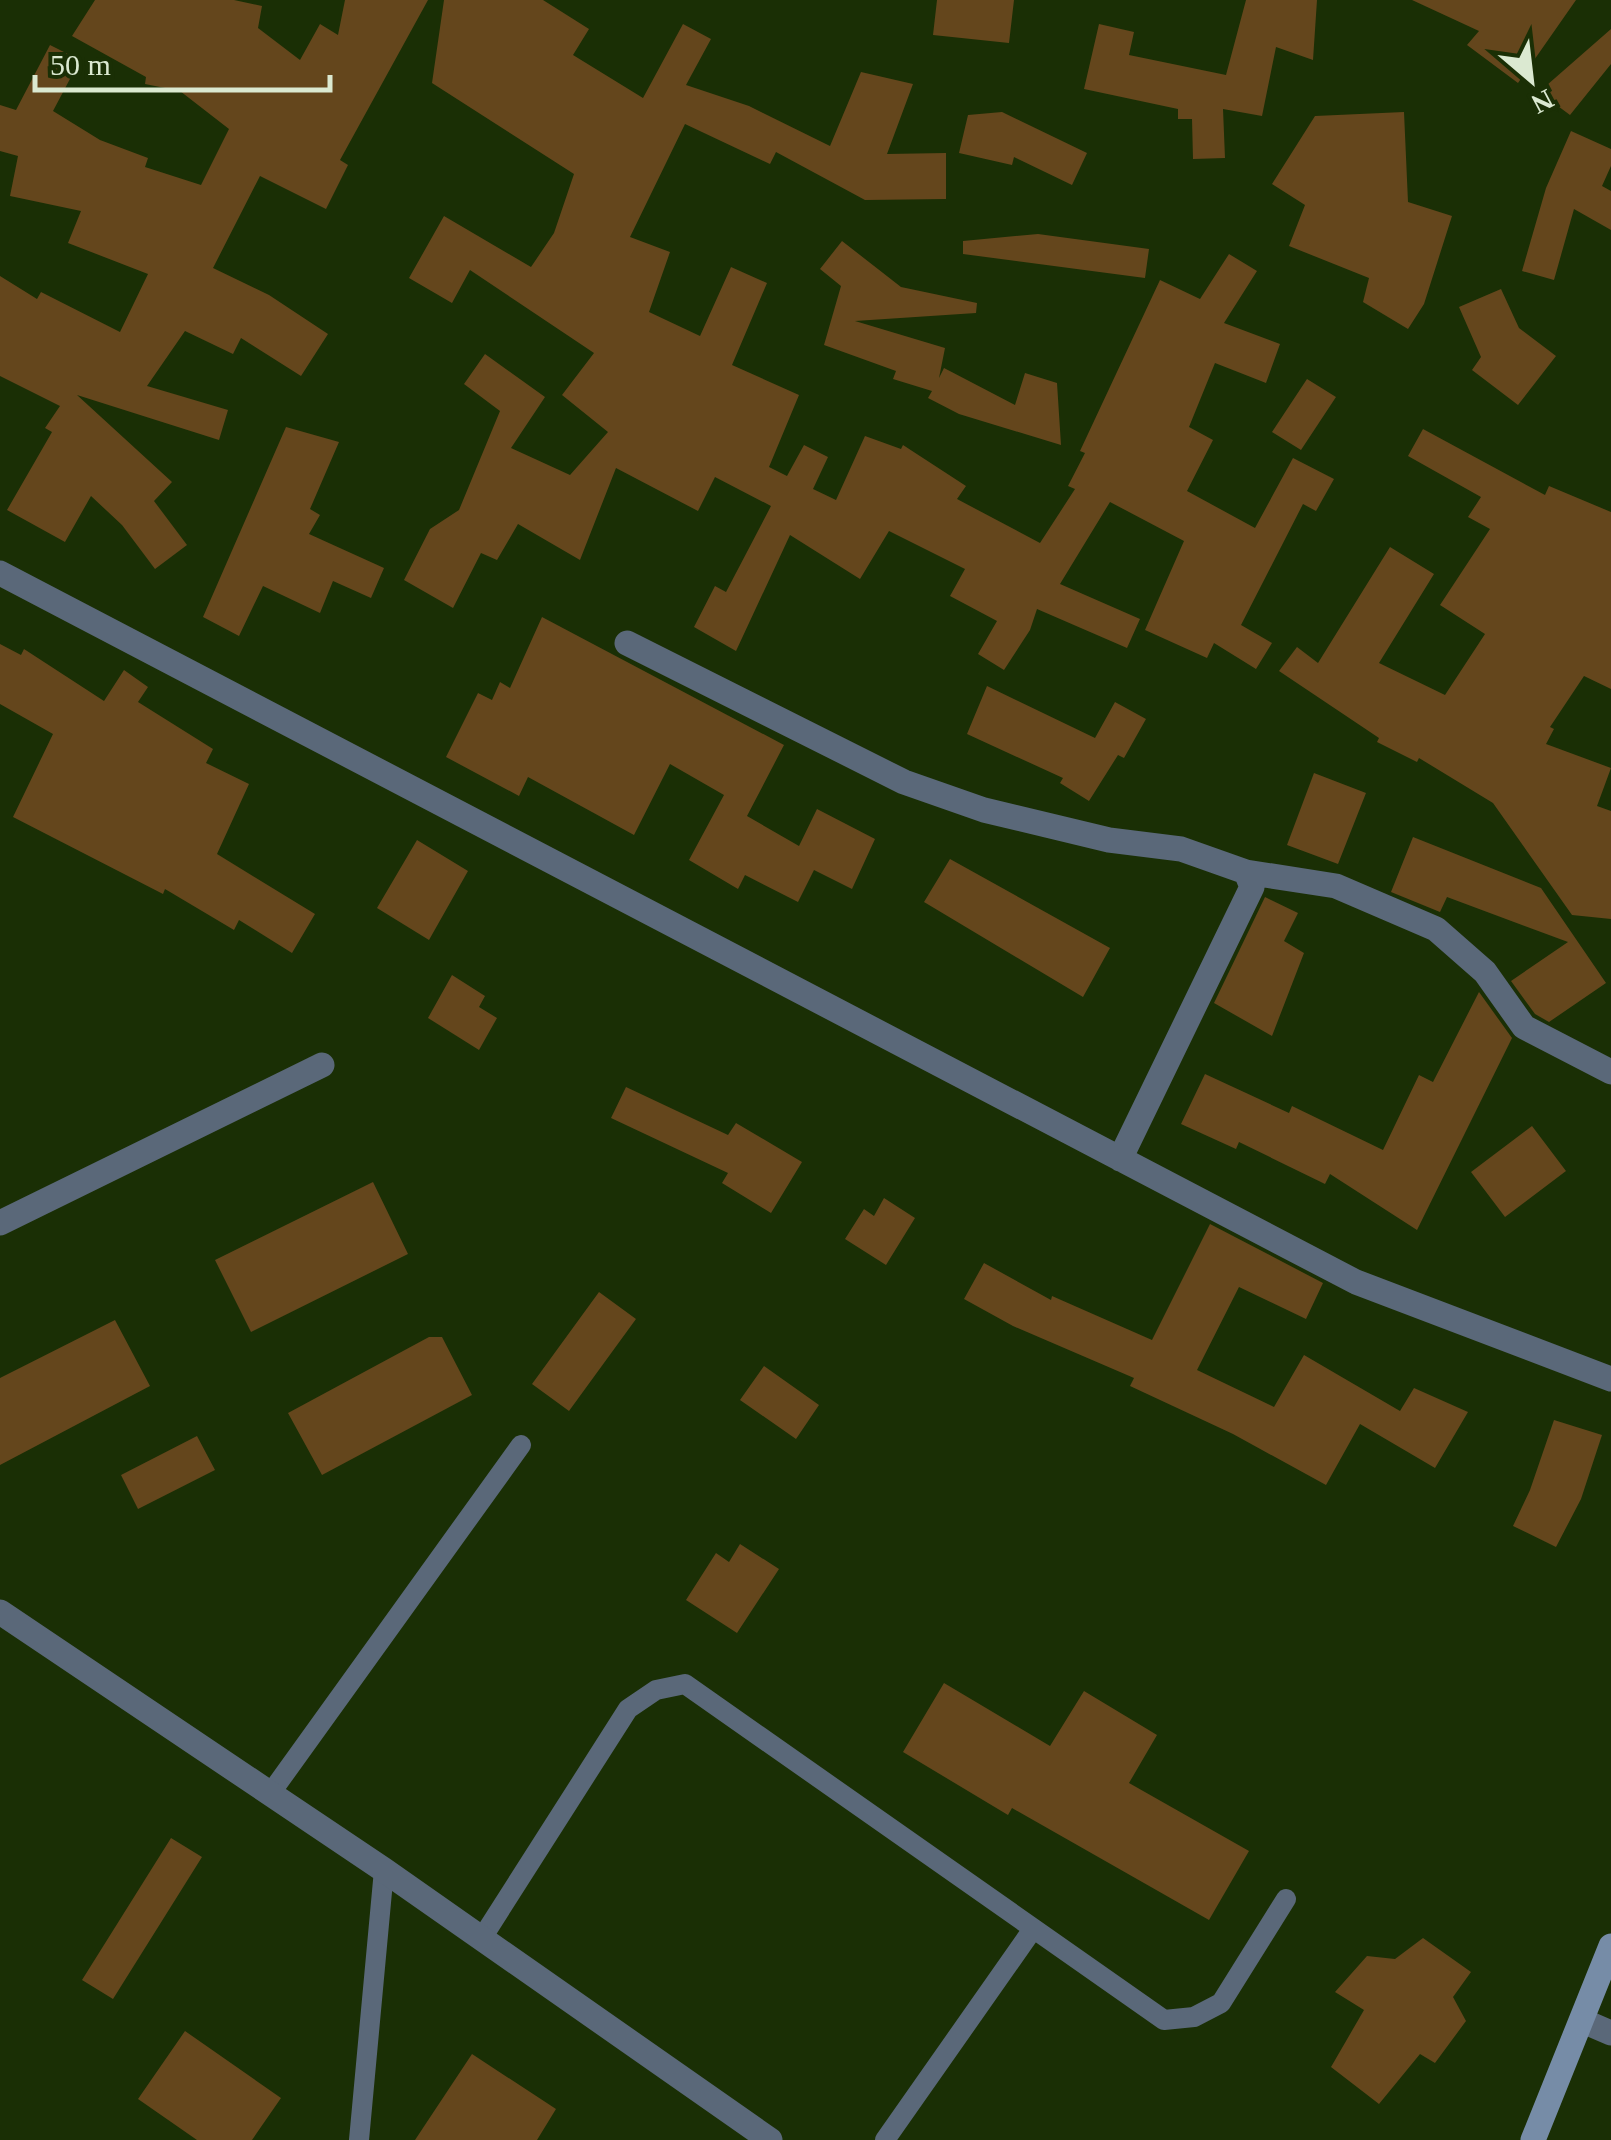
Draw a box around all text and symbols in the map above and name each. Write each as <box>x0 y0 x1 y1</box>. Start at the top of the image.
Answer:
scale bar <box>35 30 330 92</box>
north arrow <box>1481 30 1581 130</box>
text: 50 m <box>50 48 111 81</box>
text: N <box>1526 83 1559 120</box>

